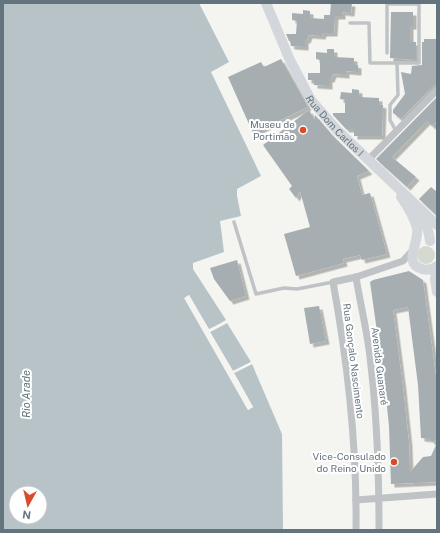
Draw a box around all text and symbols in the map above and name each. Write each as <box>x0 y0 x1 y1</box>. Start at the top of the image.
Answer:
street label: Rua Dom Carlos I <box>304 93 366 158</box>
place label: Museu de Portimão <box>250 118 295 142</box>
marker: Museu de Portimão <box>298 125 308 135</box>
street label: Rua Gonçalo Nascimento <box>341 303 367 420</box>
street label: Avenida Guanaré <box>369 326 391 406</box>
water label: Rio Arade <box>20 370 32 418</box>
place label: Vice-Consulado do Reino Unido <box>313 450 386 474</box>
marker: Vice-Consulado do Reino Unido <box>389 457 399 467</box>
north arrow <box>8 485 48 525</box>
text: N <box>22 508 32 521</box>

